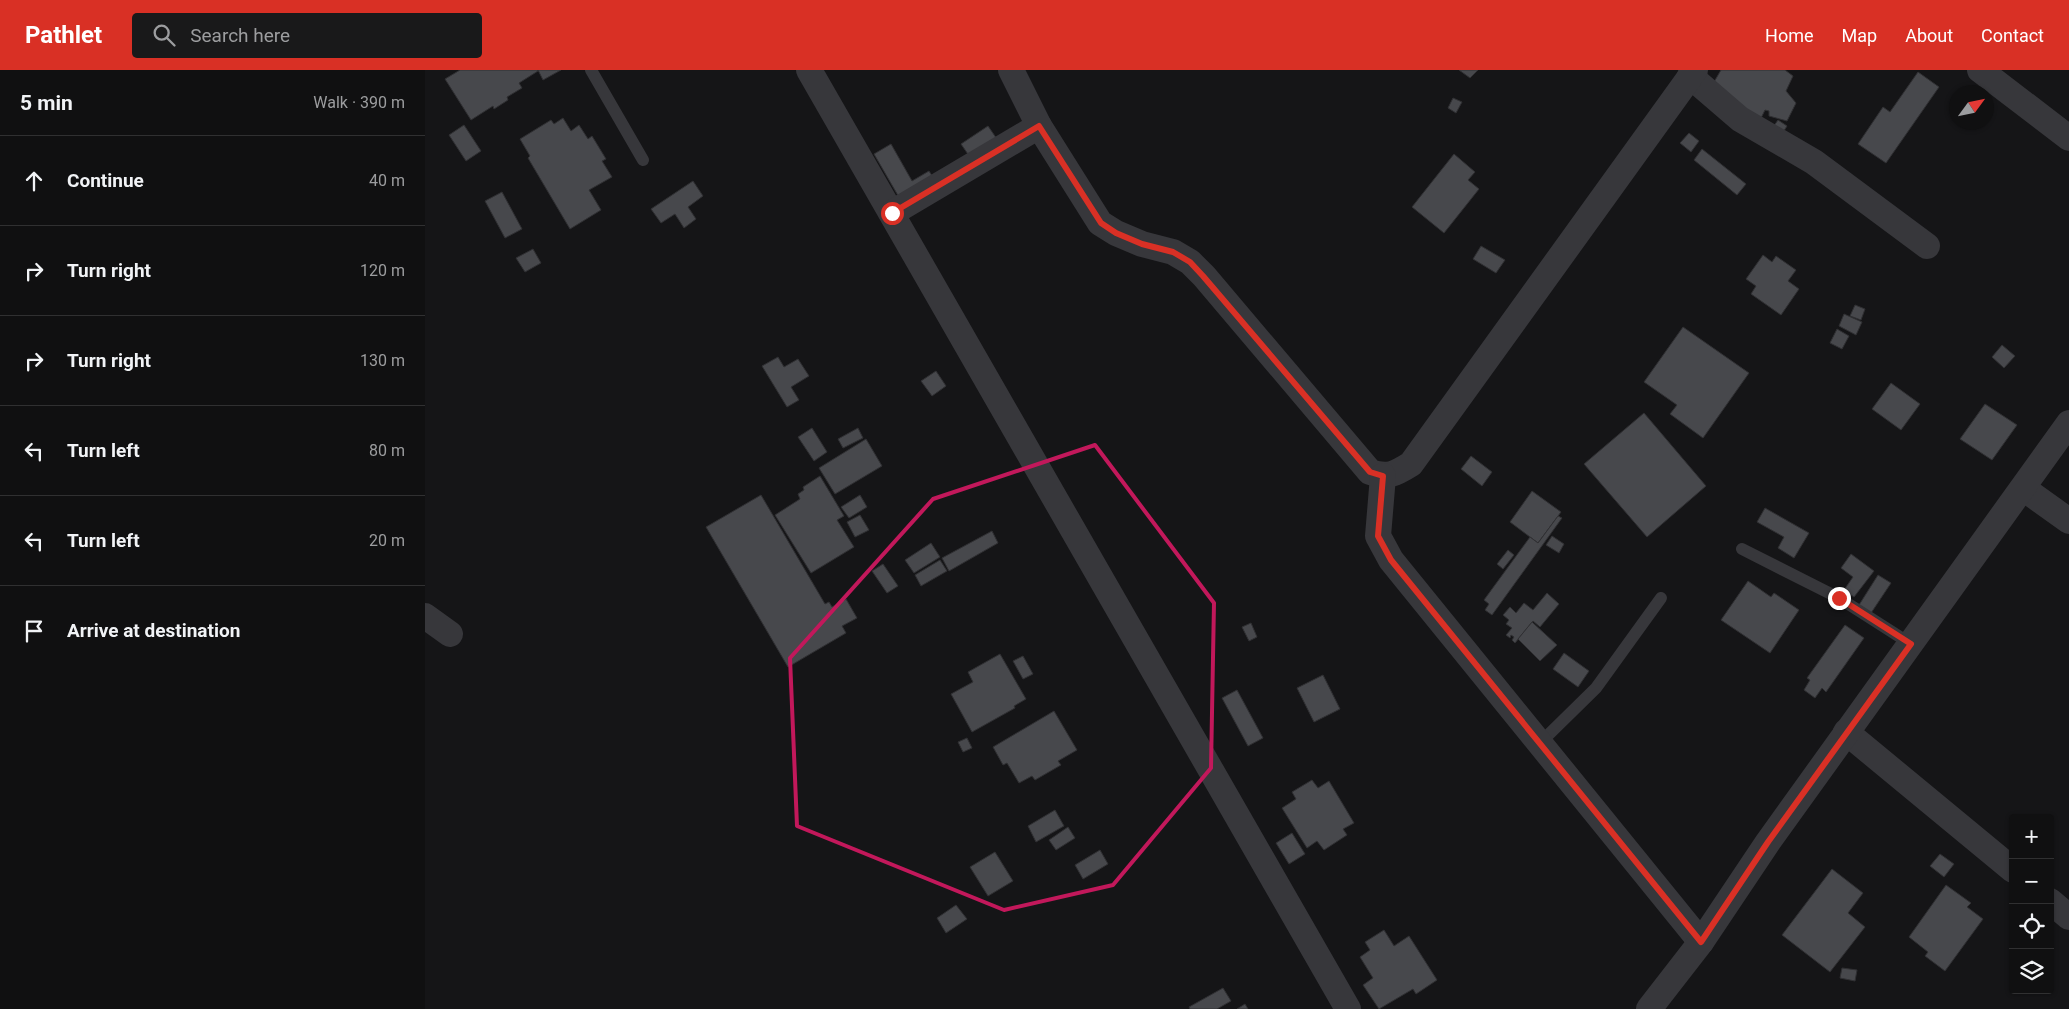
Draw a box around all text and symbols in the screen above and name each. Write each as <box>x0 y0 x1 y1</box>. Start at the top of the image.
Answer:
search box <box>132 13 482 58</box>
text: Pathlet <box>25 21 102 49</box>
icon: search <box>150 21 178 49</box>
text: Search here <box>190 24 290 47</box>
text: Home <box>1765 25 1814 46</box>
text: Map <box>1842 25 1877 46</box>
text: About <box>1905 25 1953 46</box>
text: Contact <box>1981 25 2044 46</box>
north arrow <box>1949 85 1994 130</box>
text: 5 min <box>20 91 73 115</box>
text: Walk · 390 m <box>313 93 405 112</box>
icon: ahead <box>20 167 48 195</box>
text: Continue <box>67 169 144 192</box>
text: 40 m <box>369 171 405 190</box>
route start <box>881 202 904 225</box>
icon: right <box>20 257 48 285</box>
text: Turn right <box>67 259 151 282</box>
text: 120 m <box>360 261 405 280</box>
icon: right <box>20 347 48 375</box>
text: Turn right <box>67 349 151 372</box>
text: 130 m <box>360 351 405 370</box>
icon: left <box>20 437 48 465</box>
text: Turn left <box>67 439 140 462</box>
text: 80 m <box>369 441 405 460</box>
icon: left <box>20 527 48 555</box>
text: Turn left <box>67 529 140 552</box>
text: 20 m <box>369 531 405 550</box>
route end <box>1828 587 1851 610</box>
icon: arrive <box>20 617 48 645</box>
text: Arrive at destination <box>67 619 240 642</box>
map controls <box>2009 814 2054 994</box>
button: + <box>2009 814 2054 859</box>
button: − <box>2009 859 2054 904</box>
button: locate <box>2009 904 2054 949</box>
button: layers <box>2009 949 2054 994</box>

